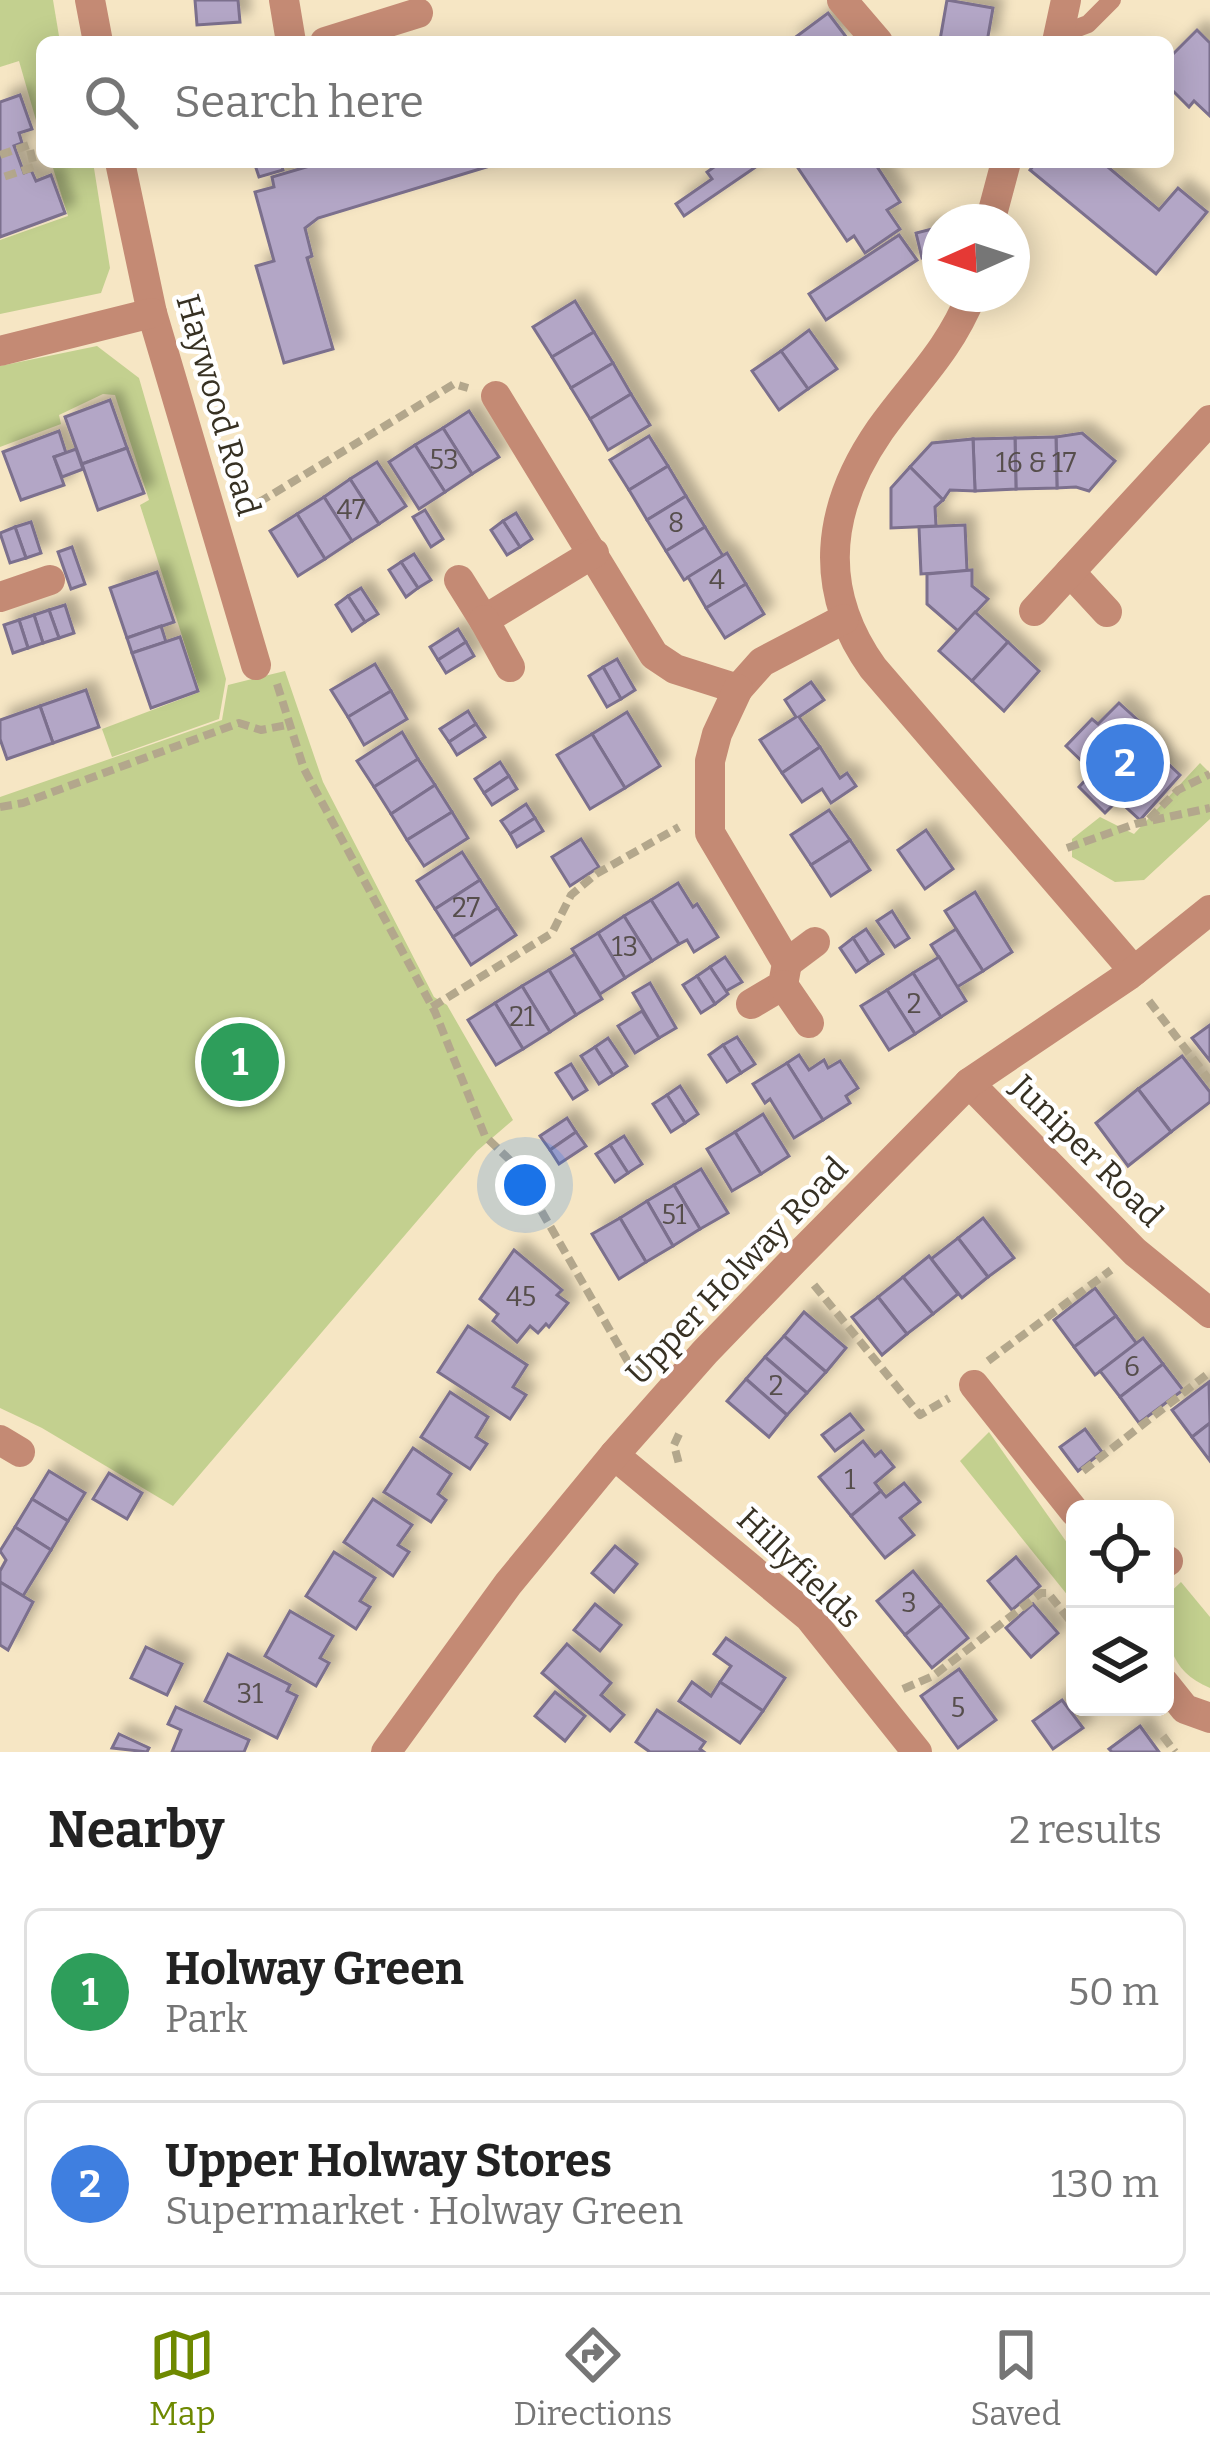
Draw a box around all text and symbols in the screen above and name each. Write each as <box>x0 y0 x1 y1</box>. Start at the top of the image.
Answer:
search box <box>36 36 1174 168</box>
icon: search <box>78 69 144 135</box>
text: Search here <box>174 75 424 129</box>
north arrow <box>922 204 1030 312</box>
street label: Haywood Road <box>167 290 269 520</box>
house number: 53 <box>429 444 459 476</box>
house number: 16 & 17 <box>996 447 1077 479</box>
house number: 47 <box>337 494 366 526</box>
house number: 8 <box>668 507 684 539</box>
house number: 4 <box>709 564 725 596</box>
pin: 2 <box>1086 718 1164 808</box>
house number: 27 <box>452 892 480 924</box>
house number: 13 <box>612 931 638 963</box>
house number: 2 <box>907 988 921 1020</box>
house number: 21 <box>509 1001 535 1033</box>
pin: 1 <box>201 1017 279 1107</box>
street label: Juniper Road <box>1002 1066 1171 1235</box>
street label: Upper Holway Road <box>618 1149 856 1393</box>
your location <box>495 1155 555 1215</box>
house number: 51 <box>661 1199 687 1231</box>
house number: 45 <box>506 1281 536 1313</box>
house number: 6 <box>1124 1351 1140 1383</box>
house number: 2 <box>769 1370 783 1402</box>
house number: 1 <box>845 1464 856 1496</box>
street label: Hillyfields <box>729 1499 869 1637</box>
map controls <box>1066 1500 1174 1716</box>
button: locate <box>1066 1500 1174 1608</box>
house number: 3 <box>901 1587 917 1619</box>
button: layers <box>1066 1608 1174 1716</box>
house number: 31 <box>237 1678 263 1710</box>
house number: 5 <box>951 1692 965 1724</box>
text: Nearby <box>48 1799 224 1861</box>
text: 2 results <box>1009 1807 1162 1853</box>
text: Holway Green <box>165 1942 464 1996</box>
text: 1 <box>82 1969 98 2015</box>
text: 50 m <box>1068 1969 1159 2015</box>
text: Park <box>165 1996 247 2042</box>
text: Upper Holway Stores <box>165 2134 612 2188</box>
text: 2 <box>79 2161 101 2207</box>
text: 130 m <box>1051 2161 1159 2207</box>
text: Supermarket · Holway Green <box>165 2188 683 2234</box>
tab: Map <box>149 2322 216 2434</box>
tab: Directions <box>514 2322 672 2434</box>
tab: Saved <box>970 2322 1061 2434</box>

